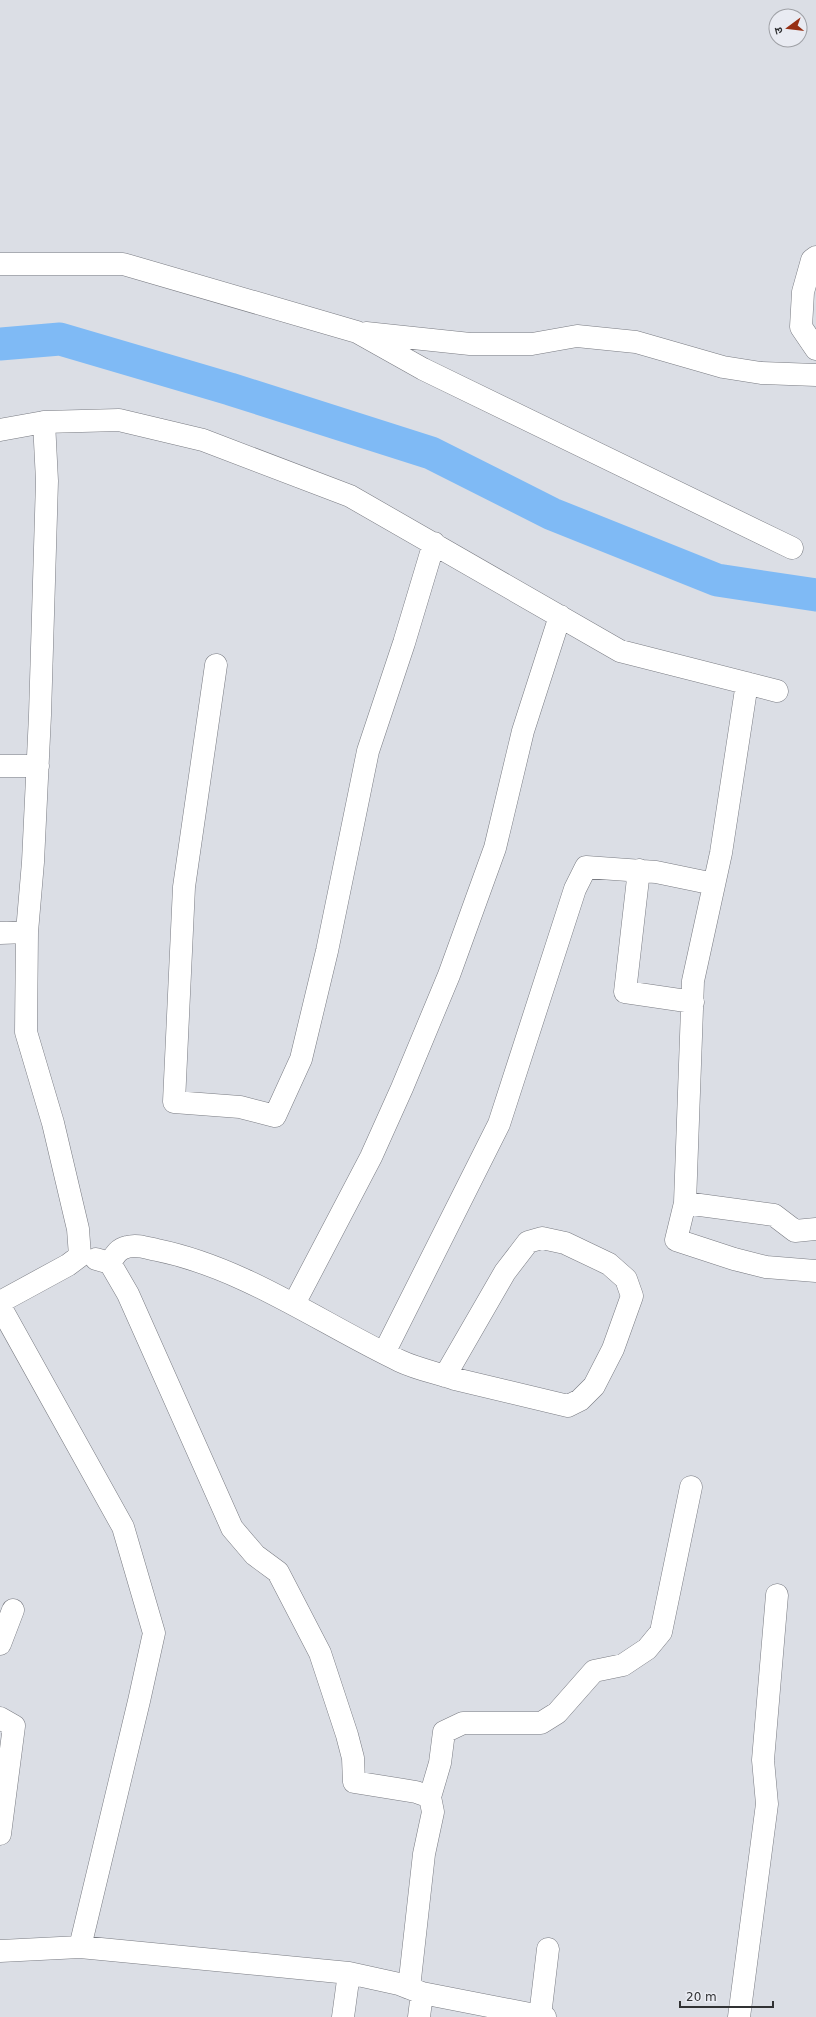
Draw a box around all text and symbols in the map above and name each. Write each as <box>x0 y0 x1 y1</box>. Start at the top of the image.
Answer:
north arrow <box>768 8 808 48</box>
text: उ <box>772 25 786 35</box>
scale bar <box>680 1983 773 2009</box>
text: 20 m <box>686 1990 717 2004</box>

